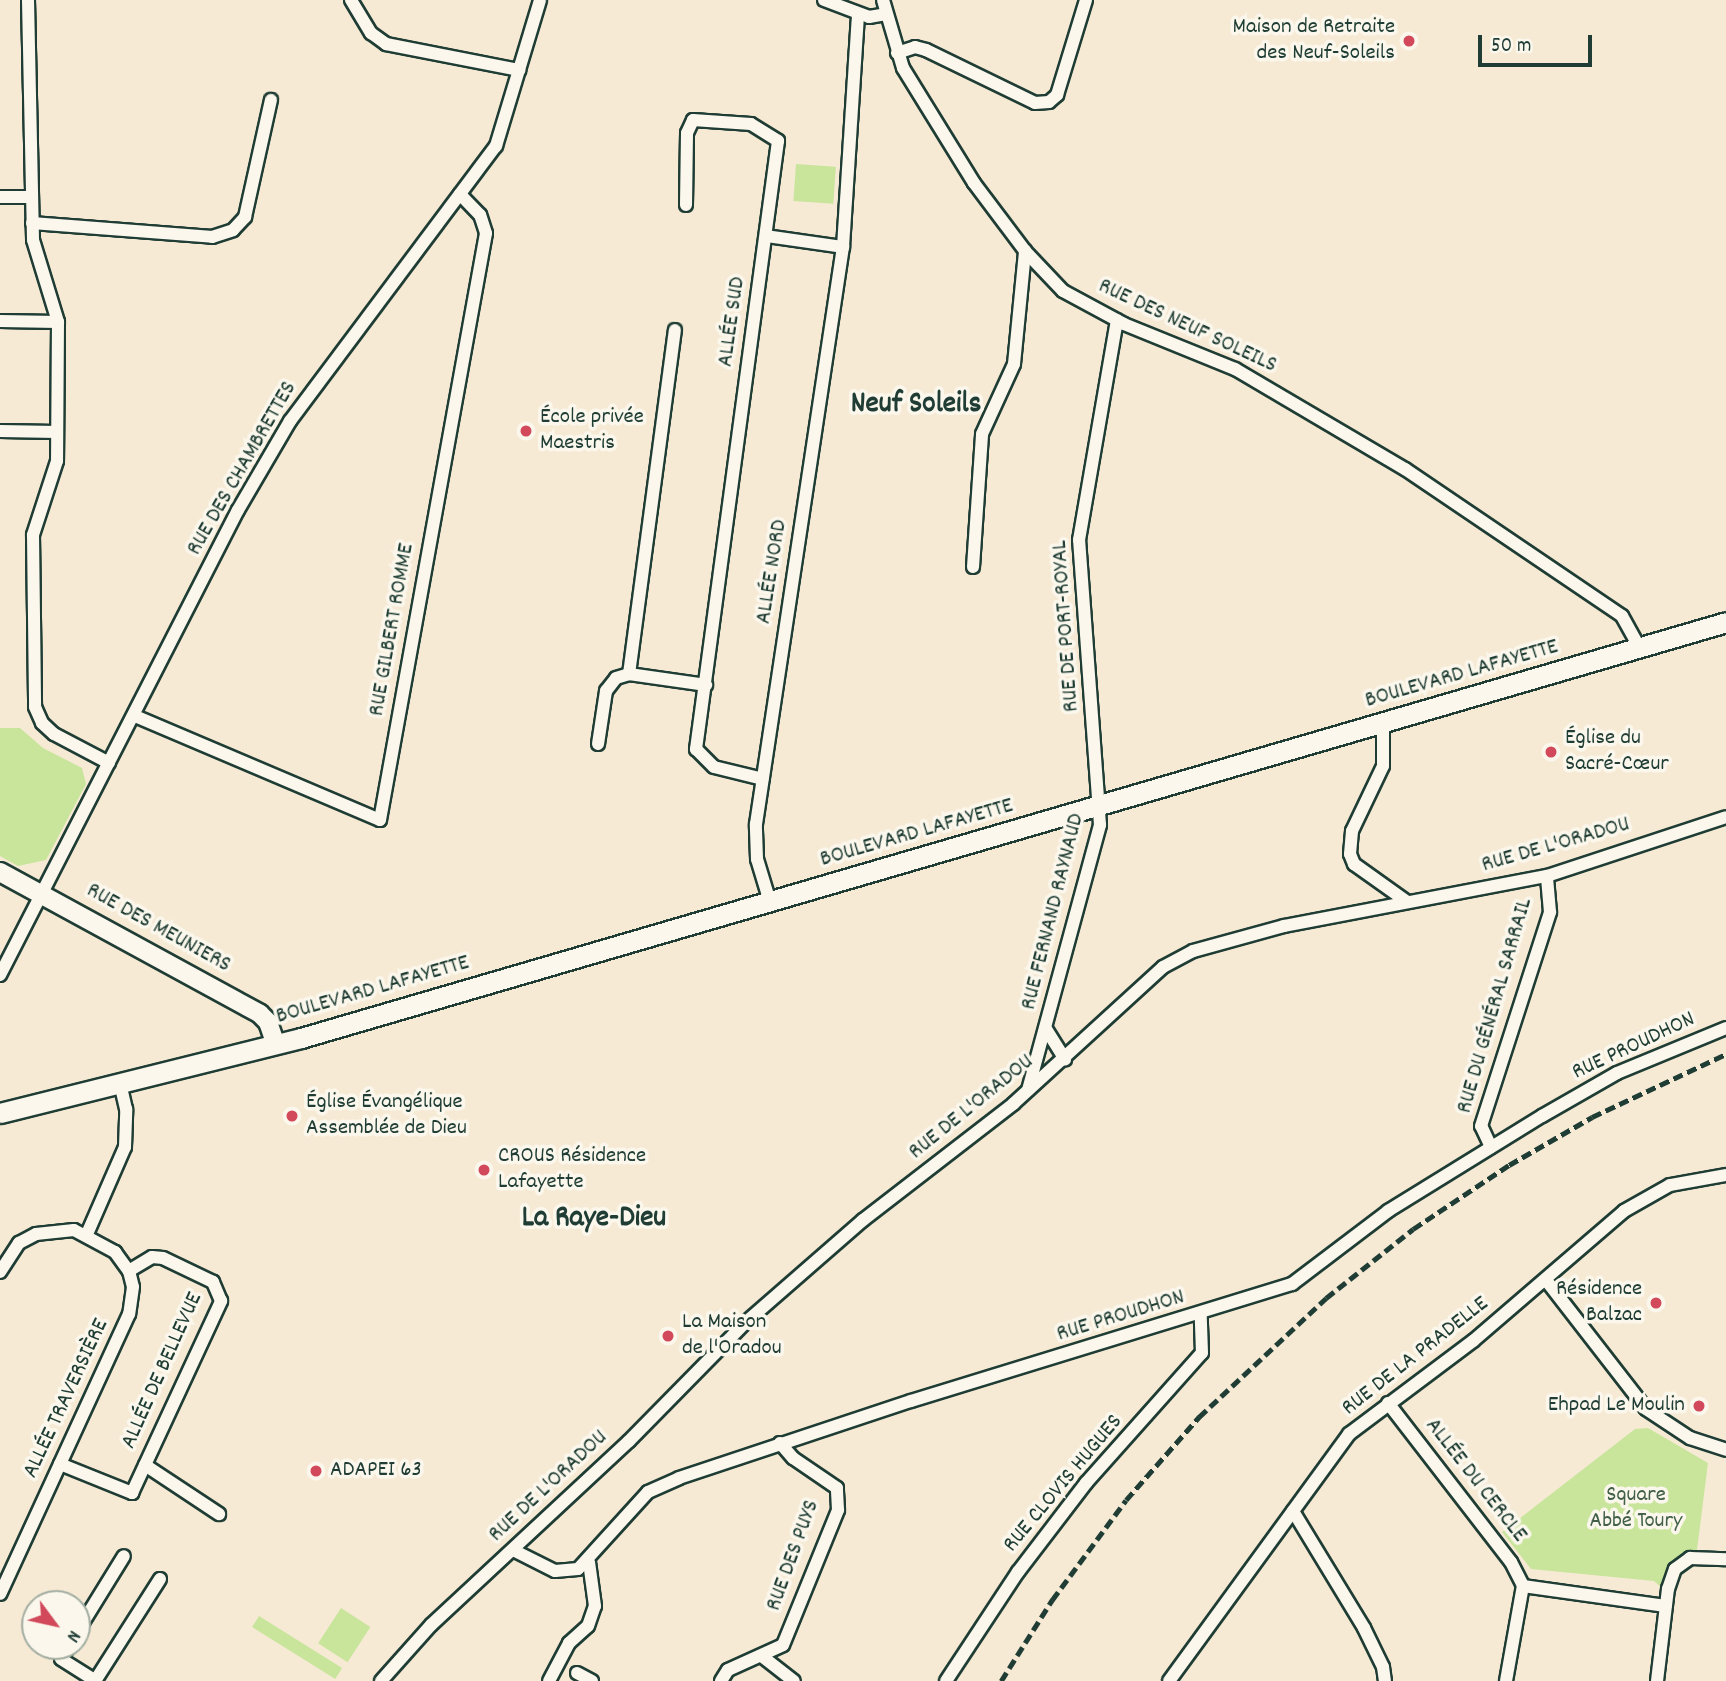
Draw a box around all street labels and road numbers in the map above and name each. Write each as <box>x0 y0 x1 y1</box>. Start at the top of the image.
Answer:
street label: RUE DES NEUF SOLEILS <box>1093 273 1281 381</box>
street label: ALLÉE SUD <box>713 275 753 369</box>
street label: RUE DES CHAMBRETTES <box>182 377 304 561</box>
street label: ALLÉE NORD <box>751 518 795 626</box>
street label: RUE DE PORT-ROYAL <box>1047 539 1087 713</box>
street label: RUE GILBERT ROMME <box>364 541 422 719</box>
street label: BOULEVARD LAFAYETTE <box>1362 634 1562 716</box>
street label: BOULEVARD LAFAYETTE <box>817 793 1017 875</box>
street label: RUE FERNAND RAYNAUD <box>1016 811 1092 1013</box>
street label: RUE DE L'ORADOU <box>1479 812 1633 880</box>
street label: RUE DES MEUNIERS <box>81 878 235 980</box>
street label: RUE DU GÉNÉRAL SARRAIL <box>1452 895 1540 1117</box>
street label: BOULEVARD LAFAYETTE <box>273 950 473 1032</box>
street label: RUE PROUDHON <box>1568 1007 1700 1087</box>
street label: RUE DE L'ORADOU <box>904 1049 1040 1167</box>
street label: RUE PROUDHON <box>1054 1284 1188 1350</box>
street label: ALLÉE DE BELLEVUE <box>116 1289 210 1453</box>
street label: RUE DE LA PRADELLE <box>1337 1291 1495 1423</box>
street label: ALLÉE TRAVERSIÈRE <box>18 1315 116 1483</box>
street label: RUE CLOVIS HUGUES <box>998 1409 1130 1559</box>
street label: ALLÉE DU CERCLE <box>1418 1413 1532 1549</box>
street label: RUE DE L'ORADOU <box>484 1425 614 1549</box>
street label: RUE DES PUYS <box>761 1497 827 1615</box>

